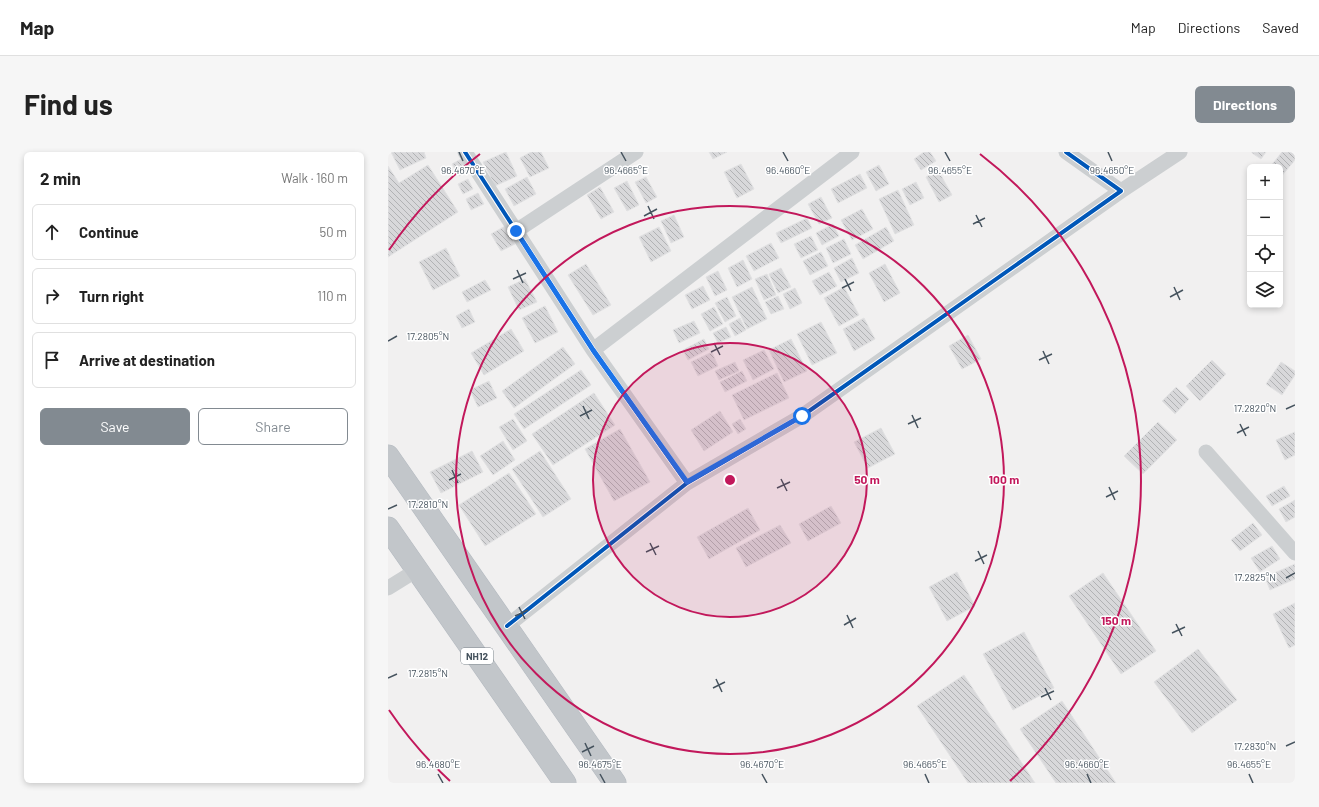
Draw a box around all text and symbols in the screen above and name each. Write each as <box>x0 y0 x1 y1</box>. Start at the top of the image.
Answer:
text: Map <box>20 16 54 39</box>
text: Map <box>1131 19 1156 36</box>
text: Directions <box>1178 19 1240 36</box>
text: Saved <box>1262 19 1299 36</box>
button: Directions <box>1195 86 1295 123</box>
text: Find us <box>24 87 113 121</box>
text: 96.4670°E <box>441 164 485 176</box>
text: 96.4665°E <box>604 164 648 176</box>
text: 96.4660°E <box>766 164 810 176</box>
text: 96.4655°E <box>928 164 972 176</box>
text: 96.4650°E <box>1090 164 1134 176</box>
map controls <box>1247 164 1283 308</box>
button: + <box>1247 164 1283 200</box>
text: 2 min <box>40 168 81 188</box>
text: Walk · 160 m <box>281 170 348 186</box>
button: − <box>1247 200 1283 236</box>
icon: ahead <box>41 221 63 243</box>
route end <box>507 222 525 240</box>
text: Continue <box>79 223 139 241</box>
text: 50 m <box>320 224 347 240</box>
button: locate <box>1247 236 1283 272</box>
button: layers <box>1247 272 1283 308</box>
icon: right <box>41 285 63 307</box>
text: Turn right <box>79 287 144 305</box>
text: 110 m <box>317 288 347 304</box>
text: 17.2805°N <box>407 330 449 342</box>
icon: arrive <box>41 349 63 371</box>
text: Arrive at destination <box>79 351 215 369</box>
text: 17.2820°N <box>1234 402 1276 414</box>
route start <box>793 407 811 425</box>
button: Save <box>40 408 190 445</box>
button: Share <box>198 408 348 445</box>
text: 50 m <box>854 472 880 486</box>
text: 100 m <box>989 472 1019 486</box>
centre of rings <box>723 473 737 487</box>
text: 17.2810°N <box>408 498 448 510</box>
text: 17.2825°N <box>1234 571 1276 583</box>
text: 150 m <box>1101 613 1131 627</box>
road number: NH12 <box>461 648 493 664</box>
text: 17.2815°N <box>408 667 448 679</box>
text: 17.2830°N <box>1234 740 1276 752</box>
text: 96.4680°E <box>416 758 460 770</box>
text: 96.4675°E <box>578 758 622 770</box>
text: 96.4670°E <box>740 758 784 770</box>
text: 96.4665°E <box>903 758 947 770</box>
text: 96.4660°E <box>1065 758 1109 770</box>
text: 96.4655°E <box>1227 758 1271 770</box>

